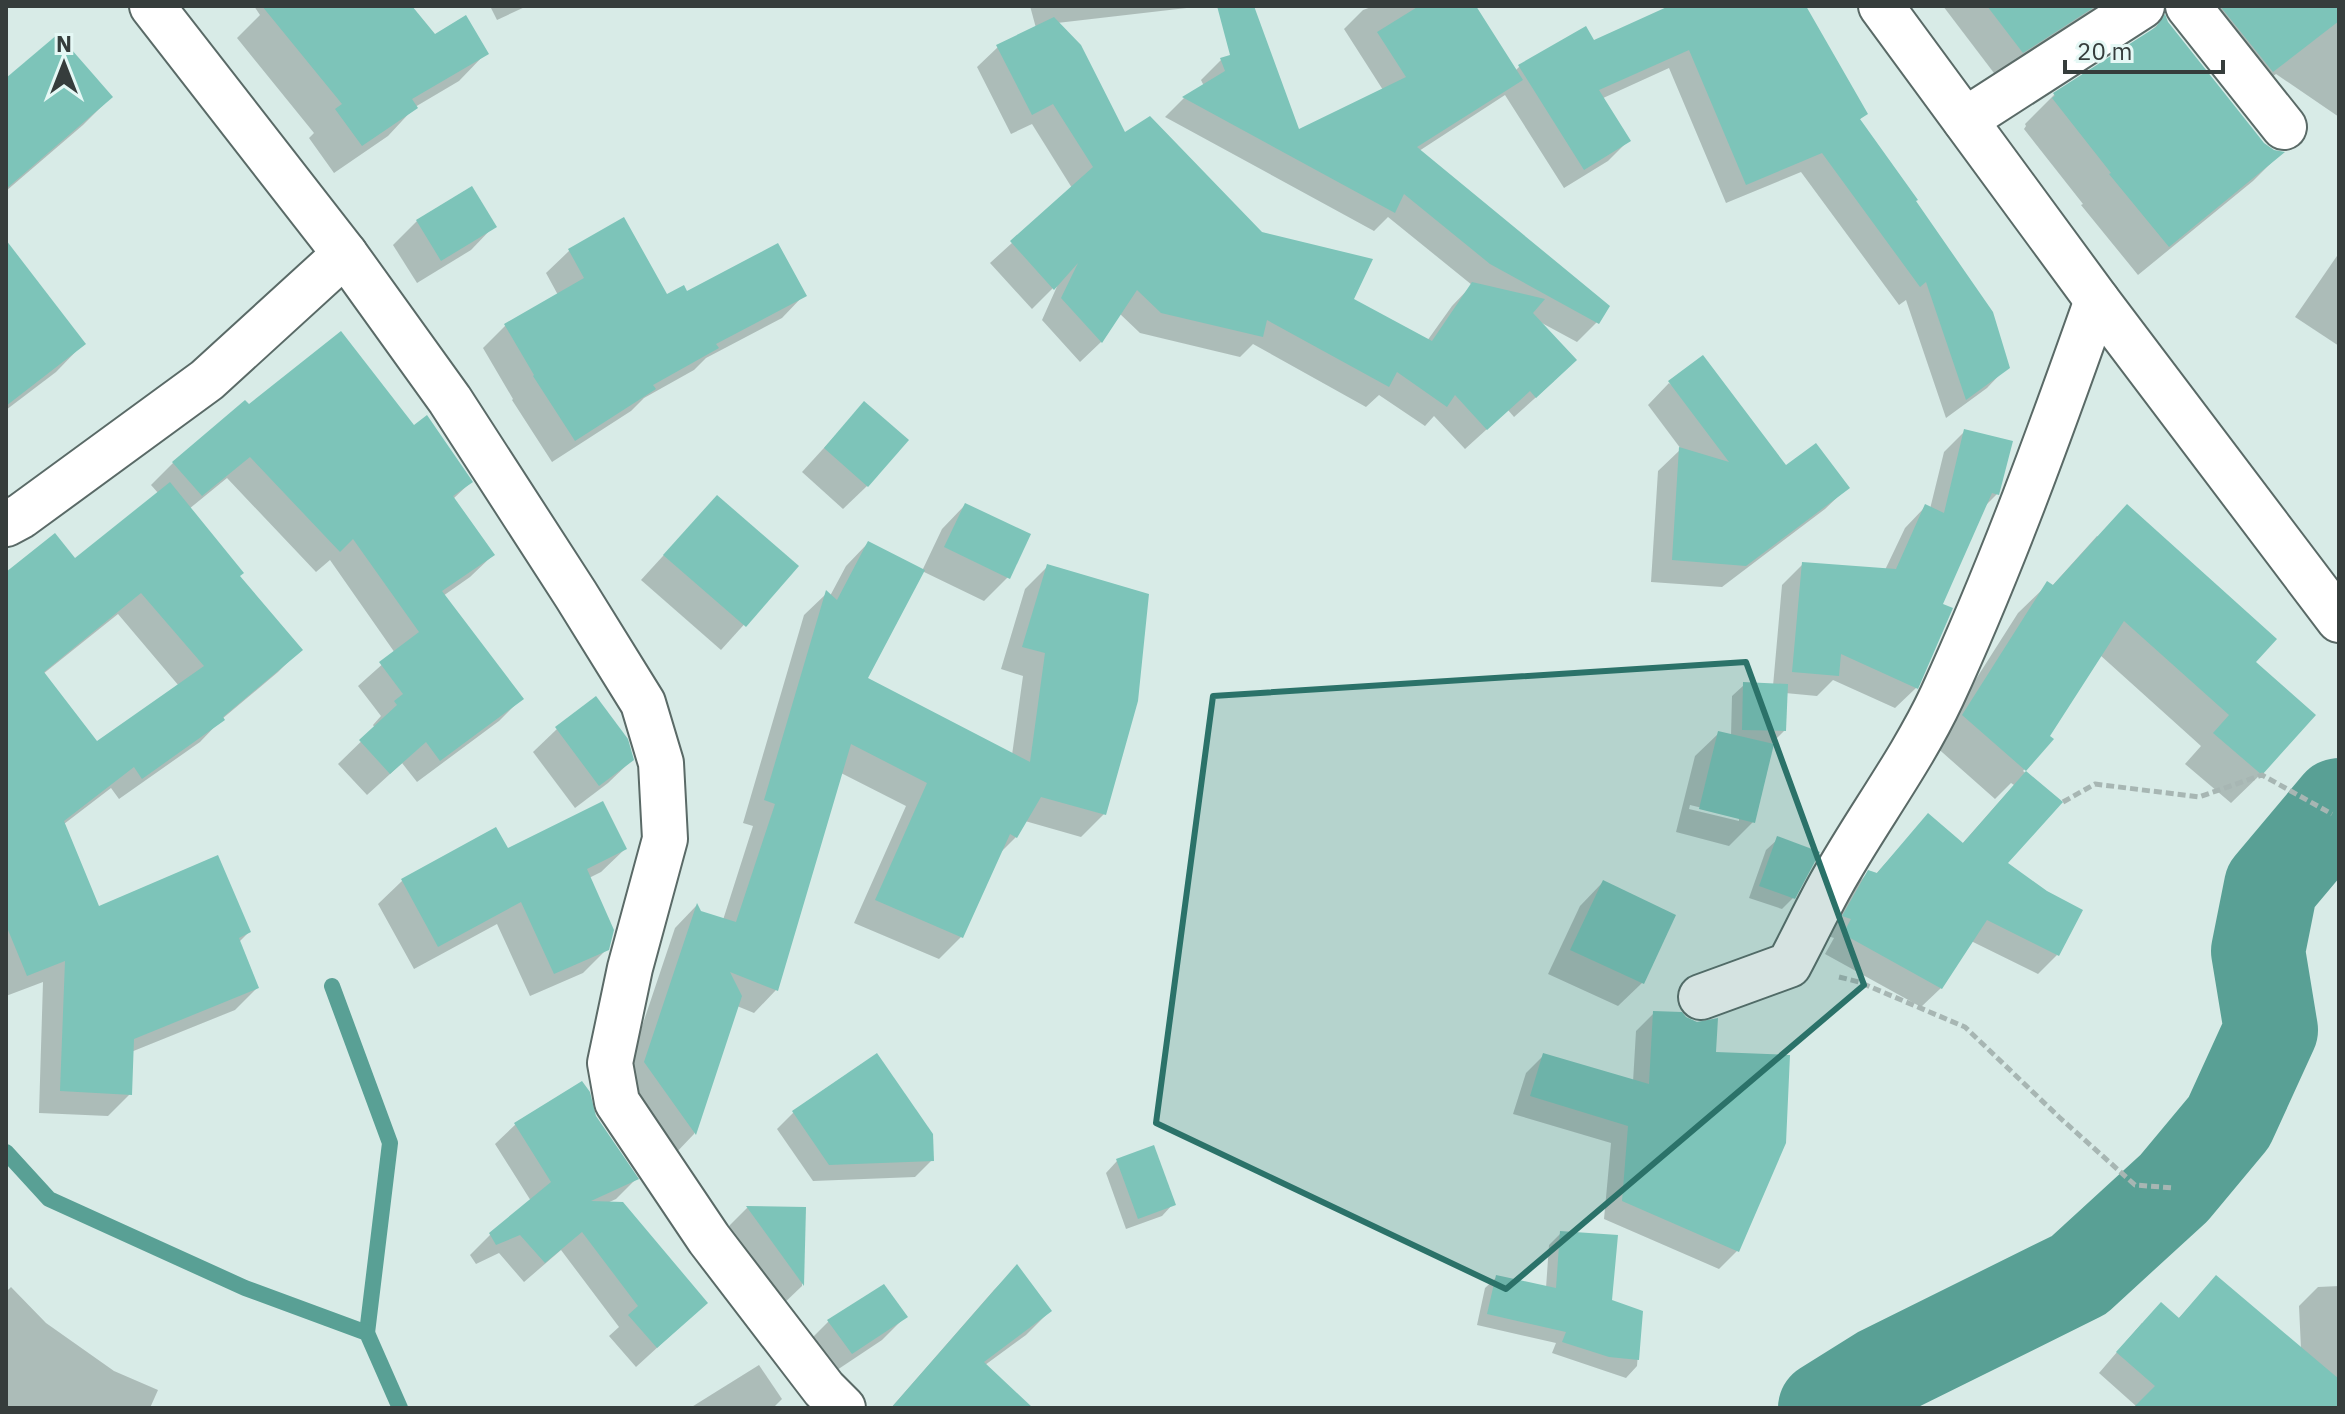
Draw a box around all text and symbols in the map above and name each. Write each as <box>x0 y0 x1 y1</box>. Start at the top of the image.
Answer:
north arrow <box>24 24 104 104</box>
scale bar <box>2065 24 2223 74</box>
text: N <box>56 29 72 58</box>
text: 20 m <box>2077 35 2132 67</box>

